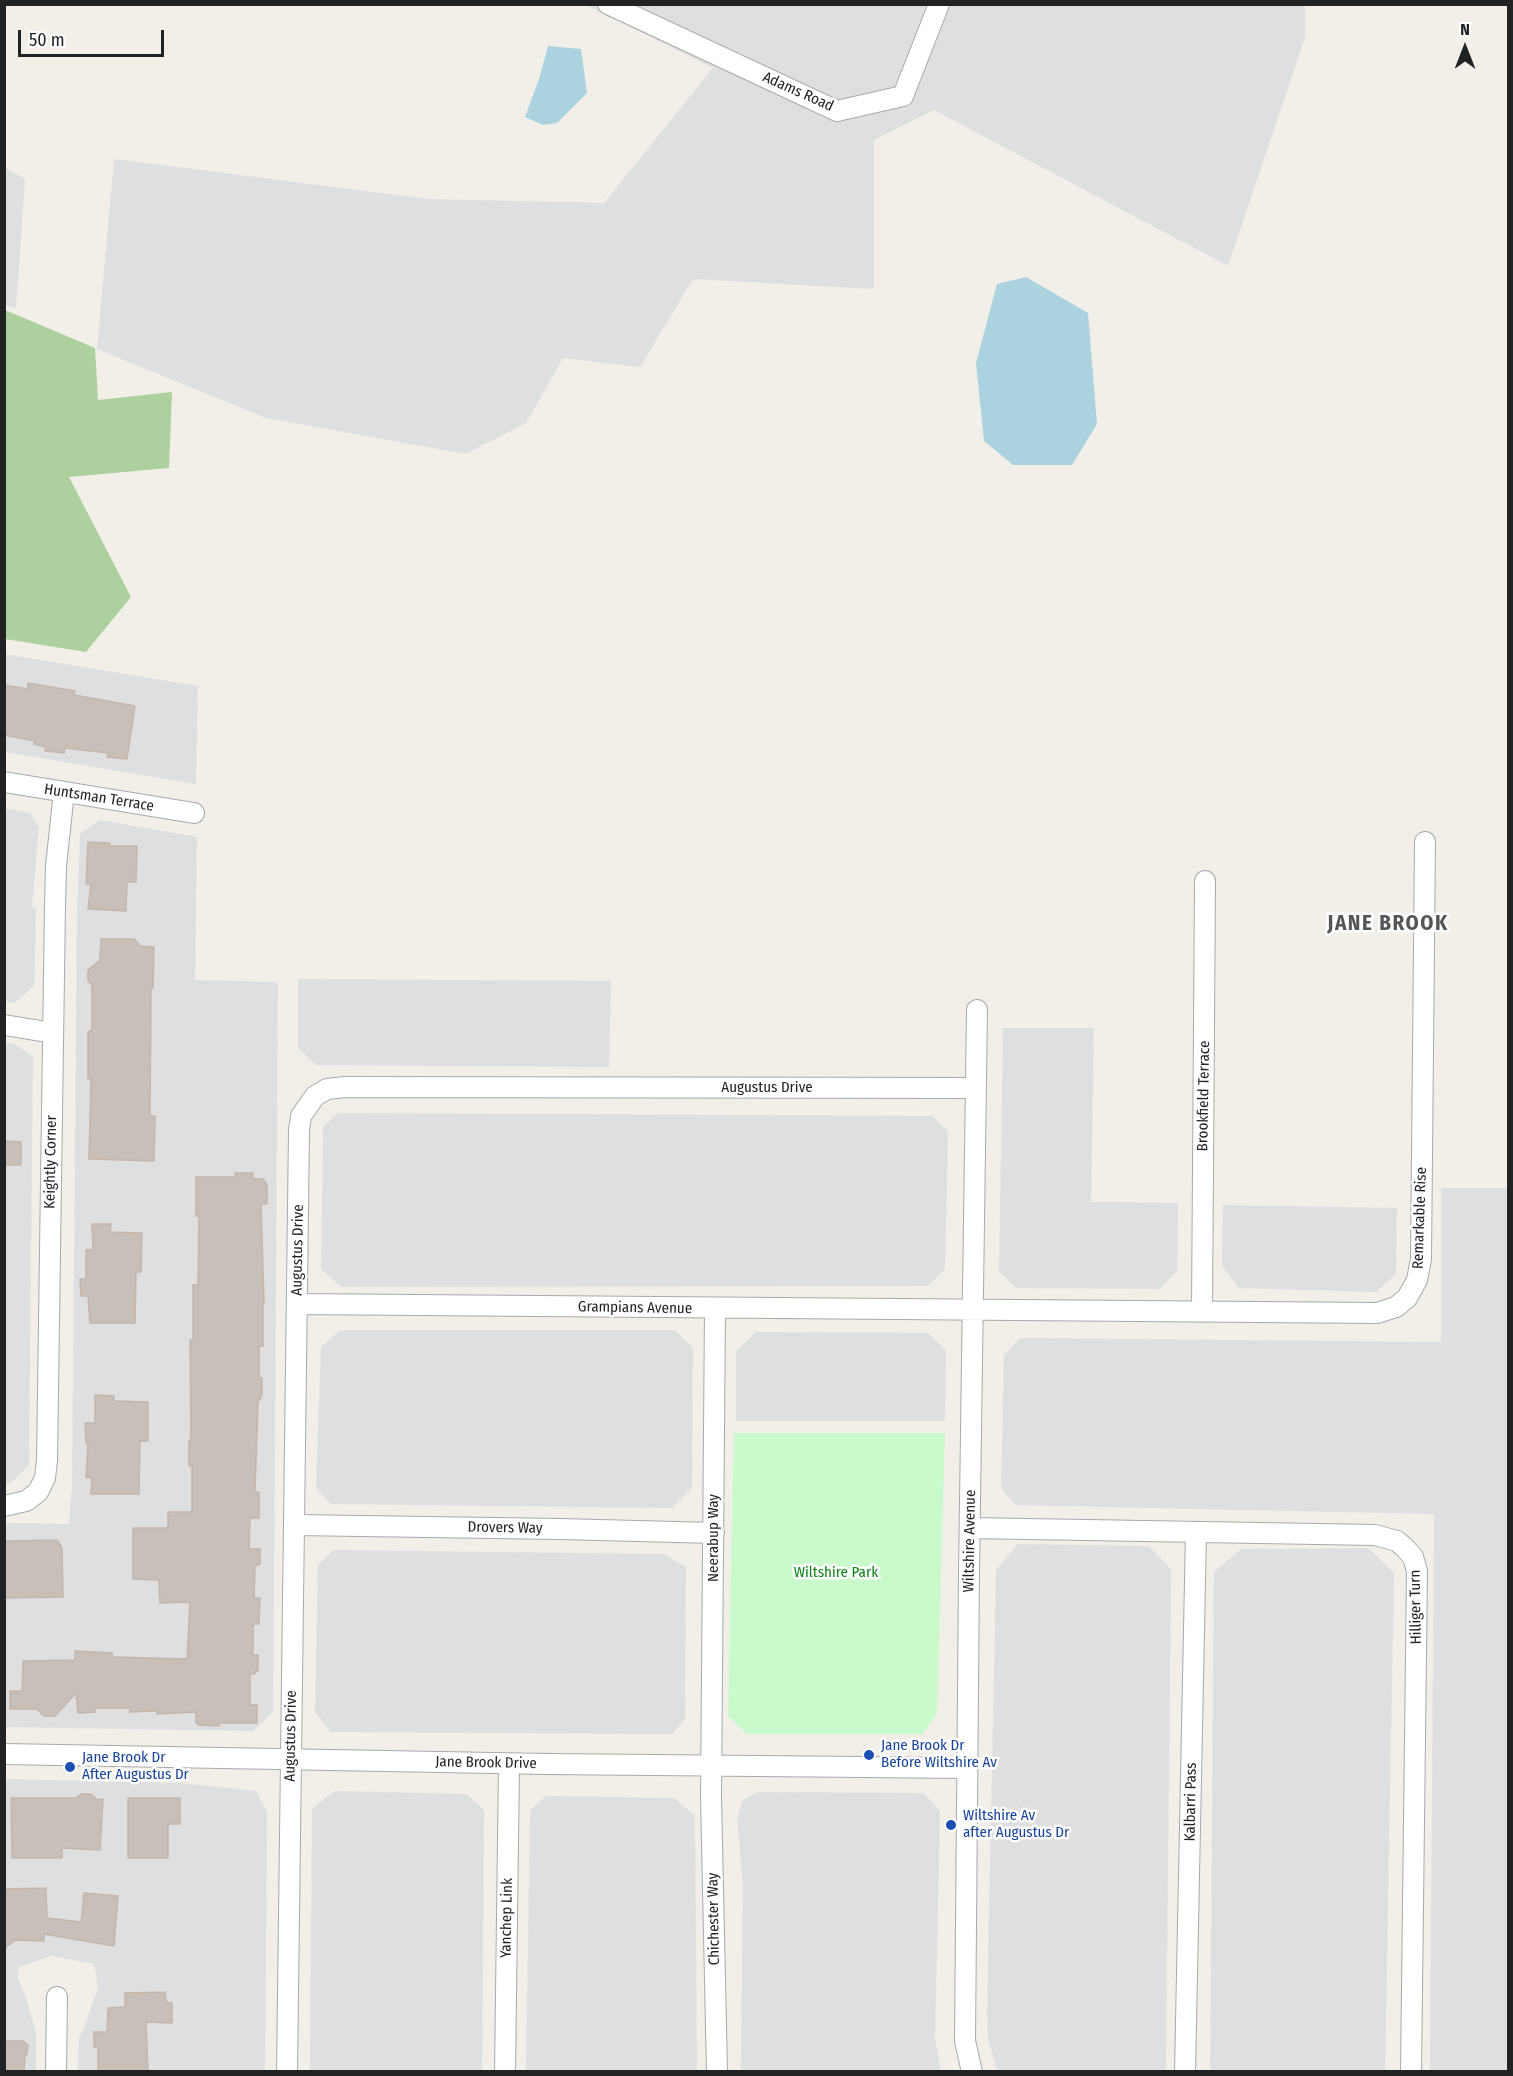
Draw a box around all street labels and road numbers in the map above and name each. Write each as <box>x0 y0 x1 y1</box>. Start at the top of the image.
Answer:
street label: Adams Road <box>760 68 836 116</box>
street label: Huntsman Terrace <box>43 780 155 816</box>
street label: Brookfield Terrace <box>1194 1040 1214 1152</box>
street label: Augustus Drive <box>721 1079 813 1097</box>
street label: Keightly Corner <box>41 1115 61 1209</box>
street label: Remarkable Rise <box>1409 1167 1431 1269</box>
street label: Augustus Drive <box>288 1204 308 1296</box>
street label: Grampians Avenue <box>578 1298 692 1318</box>
street label: Wiltshire Avenue <box>960 1489 980 1593</box>
street label: Neerabup Way <box>705 1494 723 1582</box>
street label: Drovers Way <box>467 1518 543 1538</box>
street label: Hilliger Turn <box>1406 1569 1426 1645</box>
street label: Augustus Drive <box>281 1690 301 1782</box>
street label: Jane Brook Drive <box>435 1753 537 1773</box>
street label: Kalbarri Pass <box>1181 1762 1201 1842</box>
street label: Chichester Way <box>704 1872 724 1966</box>
street label: Yanchep Link <box>497 1878 517 1958</box>

